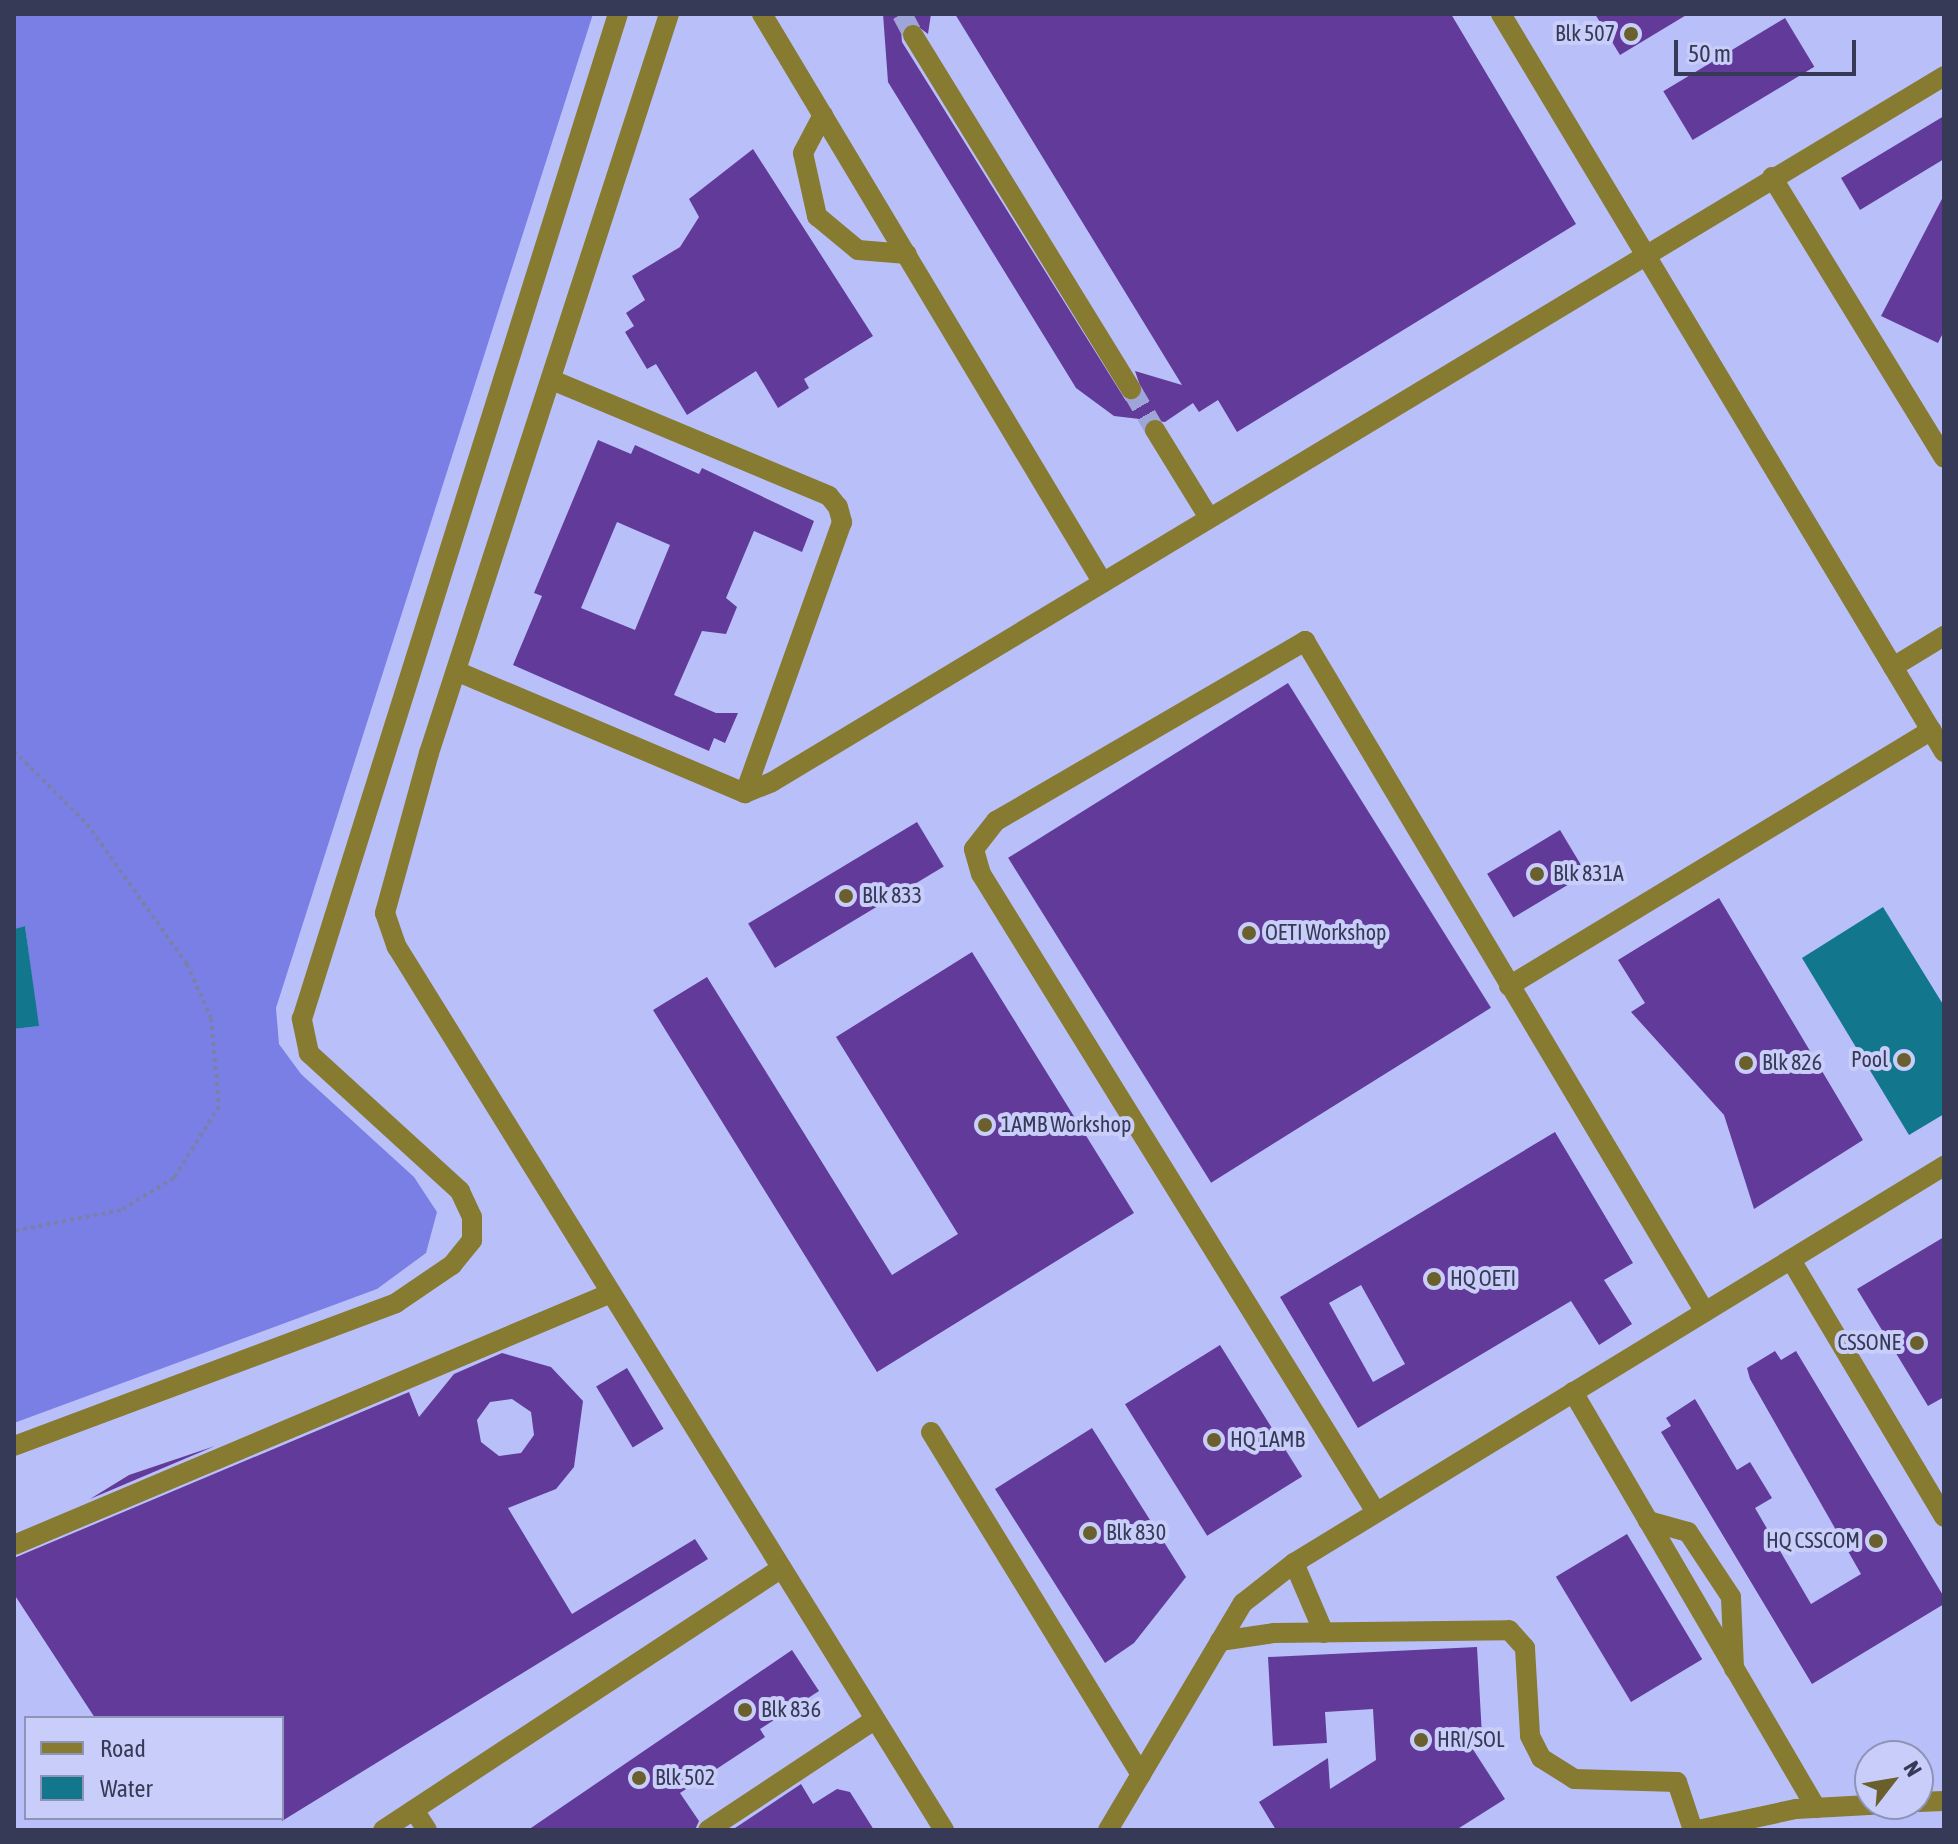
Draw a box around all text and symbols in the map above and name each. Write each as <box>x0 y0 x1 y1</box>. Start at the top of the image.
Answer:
place label: Blk 507 <box>1555 21 1615 47</box>
scale bar <box>1678 24 1860 74</box>
marker: Blk 507 <box>1622 25 1640 43</box>
text: 50 m <box>1688 40 1731 67</box>
place label: Blk 831A <box>1553 861 1624 887</box>
marker: Blk 831A <box>1528 865 1546 883</box>
place label: Blk 833 <box>862 883 922 909</box>
marker: Blk 833 <box>837 887 855 905</box>
place label: OETI Workshop <box>1265 920 1387 946</box>
marker: OETI Workshop <box>1240 924 1258 942</box>
place label: Pool <box>1851 1047 1888 1073</box>
place label: Blk 826 <box>1762 1050 1822 1076</box>
marker: Pool <box>1895 1051 1913 1069</box>
marker: Blk 826 <box>1737 1054 1755 1072</box>
place label: 1AMB Workshop <box>1001 1112 1131 1138</box>
marker: 1AMB Workshop <box>976 1116 994 1134</box>
place label: HQ OETI <box>1450 1266 1516 1292</box>
marker: HQ OETI <box>1425 1270 1443 1288</box>
place label: CSSONE <box>1837 1330 1901 1356</box>
marker: CSSONE <box>1908 1334 1926 1352</box>
place label: HQ 1AMB <box>1230 1427 1305 1453</box>
marker: HQ 1AMB <box>1205 1431 1223 1449</box>
place label: Blk 830 <box>1106 1520 1166 1546</box>
marker: Blk 830 <box>1081 1524 1099 1542</box>
place label: HQ CSSCOM <box>1766 1528 1860 1554</box>
marker: HQ CSSCOM <box>1867 1532 1885 1550</box>
place label: Blk 836 <box>761 1697 821 1723</box>
marker: Blk 836 <box>736 1701 754 1719</box>
legend <box>24 1716 284 1820</box>
place label: HRI/SOL <box>1437 1727 1504 1753</box>
marker: HRI/SOL <box>1412 1731 1430 1749</box>
text: Road <box>100 1735 146 1762</box>
north arrow <box>1854 1740 1934 1820</box>
text: N <box>1898 1756 1927 1781</box>
place label: Blk 502 <box>655 1765 715 1791</box>
marker: Blk 502 <box>630 1769 648 1787</box>
text: Water <box>100 1775 153 1802</box>

